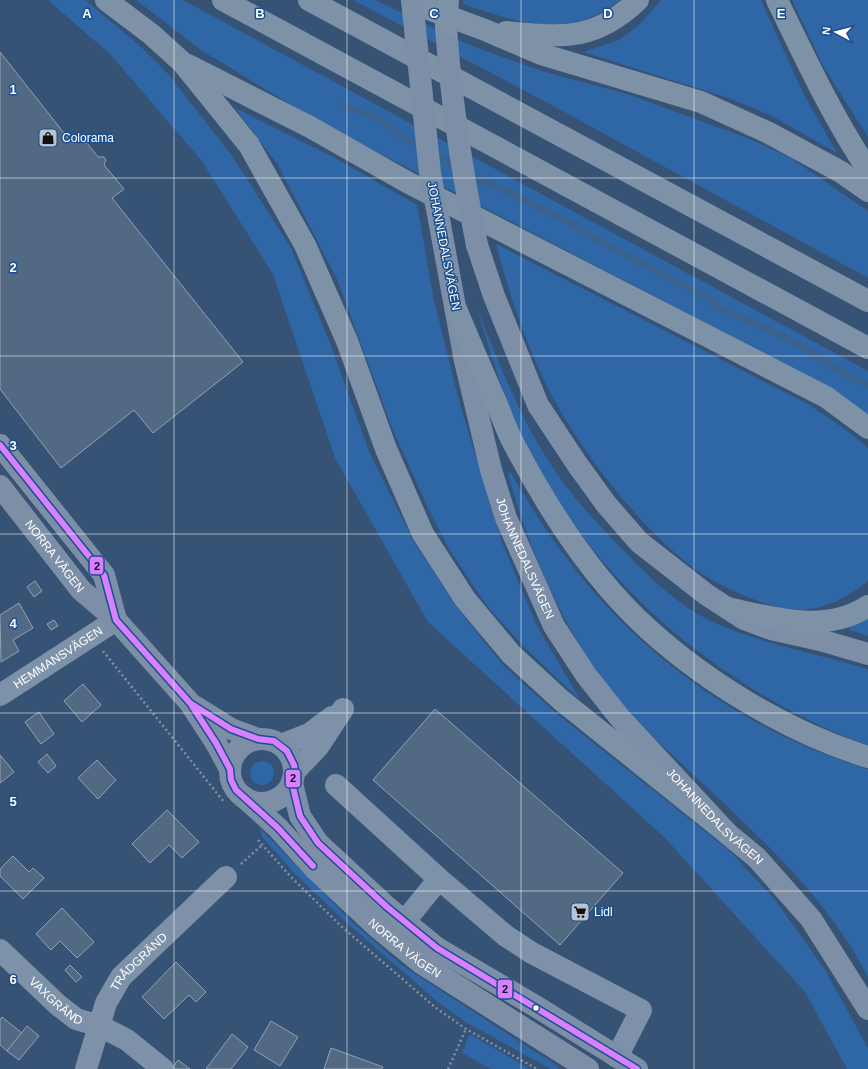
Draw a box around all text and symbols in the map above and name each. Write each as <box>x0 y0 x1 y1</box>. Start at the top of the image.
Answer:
text: A <box>82 6 92 21</box>
text: B <box>255 6 265 21</box>
text: C <box>429 6 439 21</box>
text: D <box>603 6 613 21</box>
text: E <box>777 6 786 21</box>
north arrow <box>816 12 856 52</box>
text: N <box>820 26 833 35</box>
text: 1 <box>9 82 17 97</box>
shop icon: Colorama <box>37 127 59 149</box>
place label: Colorama <box>62 131 114 145</box>
street label: JOHANNEDALSVÄGEN <box>425 181 463 311</box>
text: 2 <box>9 260 17 275</box>
text: 3 <box>9 438 17 453</box>
street label: JOHANNEDALSVÄGEN <box>493 496 557 621</box>
street label: NORRA VÄGEN <box>22 517 87 595</box>
line badge: 2 <box>89 556 104 575</box>
text: 2 <box>94 560 100 572</box>
text: 4 <box>9 616 17 631</box>
street label: HEMMANSVÄGEN <box>11 624 105 691</box>
street label: JOHANNEDALSVÄGEN <box>664 766 766 867</box>
line badge: 2 <box>285 769 301 788</box>
text: 2 <box>290 772 296 784</box>
text: 5 <box>9 794 17 809</box>
supermarket icon: Lidl <box>569 901 591 923</box>
place label: Lidl <box>594 905 613 919</box>
street label: NORRA VÄGEN <box>366 916 443 981</box>
street label: TRÅDGRÄND <box>107 930 170 994</box>
text: 6 <box>9 972 17 987</box>
street label: VAXGRÄND <box>26 974 85 1028</box>
line badge: 2 <box>497 979 513 999</box>
text: 2 <box>502 983 508 995</box>
unlabelled marker <box>531 1003 541 1013</box>

